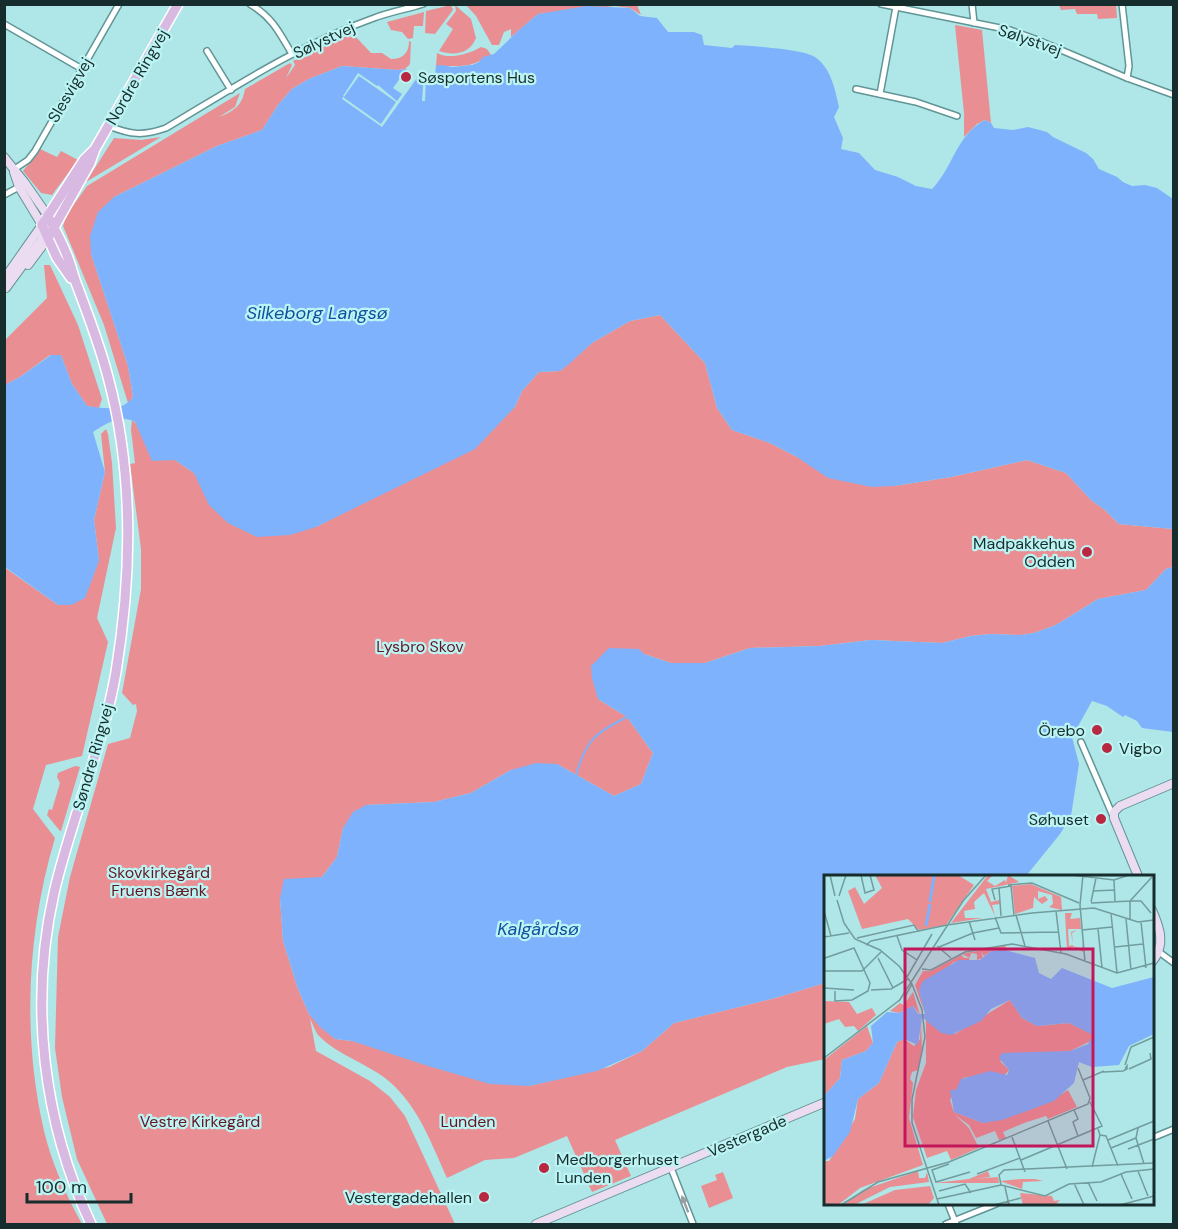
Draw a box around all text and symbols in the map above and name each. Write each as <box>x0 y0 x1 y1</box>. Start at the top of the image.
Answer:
street label: Sølystvej <box>290 17 358 63</box>
street label: Sølystvej <box>995 19 1065 61</box>
street label: Nordre Ringvej <box>101 25 173 129</box>
street label: Slesvigvej <box>43 54 97 126</box>
place label: Søsportens Hus <box>418 67 535 88</box>
marker: Søsportens Hus <box>399 70 413 84</box>
water label: Silkeborg Langsø <box>246 301 388 325</box>
place label: Madpakkehus Odden <box>973 533 1075 572</box>
marker: Madpakkehus Odden <box>1080 545 1094 559</box>
park label: Lysbro Skov <box>376 636 464 657</box>
street label: Søndre Ringvej <box>68 701 118 813</box>
place label: Örebo <box>1038 720 1085 741</box>
marker: Örebo <box>1090 723 1104 737</box>
place label: Vigbo <box>1119 738 1162 759</box>
marker: Vigbo <box>1100 741 1114 755</box>
place label: Søhuset <box>1029 809 1089 830</box>
marker: Søhuset <box>1094 812 1108 826</box>
park label: Skovkirkegård Fruens Bænk <box>108 862 210 901</box>
inset map <box>824 875 1154 1205</box>
water label: Kalgårdsø <box>497 917 579 941</box>
street label: Vestergade <box>704 1110 790 1162</box>
park label: Vestre Kirkegård <box>140 1111 260 1132</box>
park label: Lunden <box>440 1111 496 1132</box>
place label: Medborgerhuset Lunden <box>556 1149 679 1188</box>
marker: Medborgerhuset Lunden <box>537 1161 551 1175</box>
scale bar <box>27 1166 130 1204</box>
text: 100 m <box>36 1175 87 1199</box>
place label: Vestergadehallen <box>345 1187 472 1208</box>
marker: Vestergadehallen <box>477 1190 491 1204</box>
one-way arrow <box>680 1195 690 1213</box>

